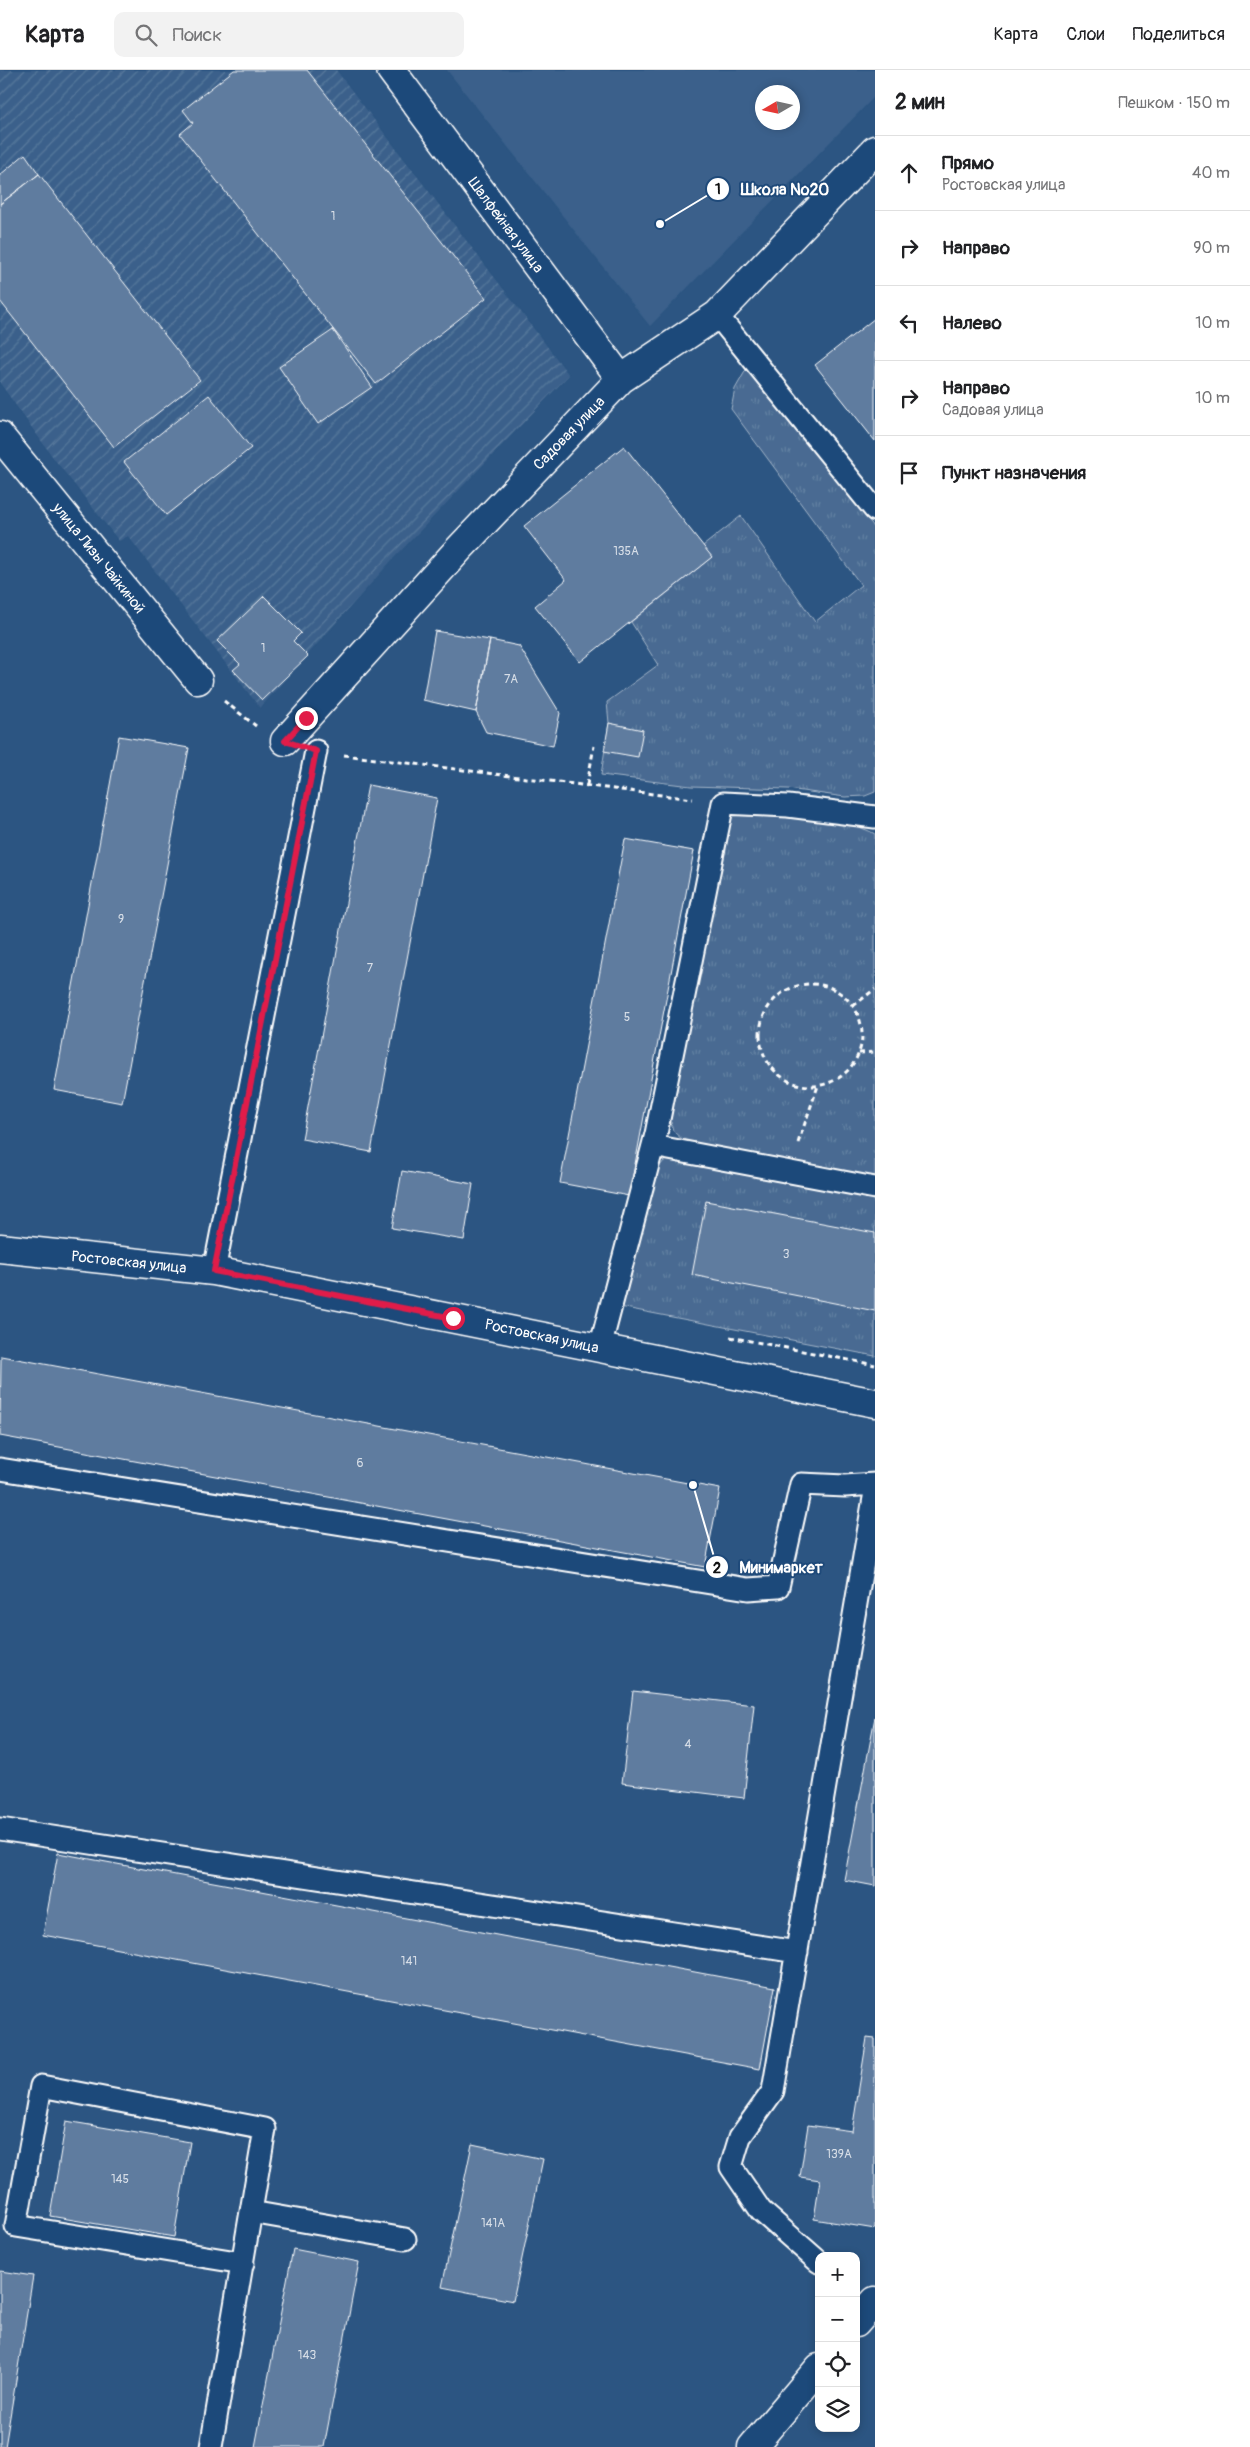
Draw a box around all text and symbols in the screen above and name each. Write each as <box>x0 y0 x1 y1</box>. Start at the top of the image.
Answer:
search box <box>114 12 464 57</box>
text: Карта <box>25 20 84 49</box>
icon: search <box>132 21 160 49</box>
text: Поиск <box>172 23 222 47</box>
text: Карта <box>994 23 1038 46</box>
text: Слои <box>1066 23 1104 46</box>
text: Поделиться <box>1132 23 1225 46</box>
north arrow <box>755 85 800 130</box>
text: 2 мин <box>895 89 945 116</box>
text: Пешком · 150 m <box>1118 93 1230 113</box>
text: Прямо <box>942 151 994 175</box>
icon: ahead <box>895 159 923 187</box>
text: 40 m <box>1192 163 1230 183</box>
street label: Шалфейная улица <box>464 174 548 277</box>
callout: Школа №20 <box>705 174 839 205</box>
text: Ростовская улица <box>942 175 1066 195</box>
text: 1 <box>715 180 721 199</box>
text: Школа №20 <box>740 180 829 200</box>
house number: 1 <box>331 209 335 224</box>
icon: right <box>895 234 923 262</box>
text: Направо <box>942 236 1010 260</box>
text: 90 m <box>1193 238 1230 258</box>
icon: left <box>895 309 923 337</box>
text: Налево <box>942 311 1002 335</box>
text: 10 m <box>1195 313 1230 333</box>
text: Направо <box>942 376 1010 400</box>
icon: right <box>895 384 923 412</box>
text: 10 m <box>1195 388 1230 408</box>
street label: Садовая улица <box>529 392 609 474</box>
text: Садовая улица <box>942 400 1044 420</box>
icon: arrive <box>895 459 923 487</box>
text: Пункт назначения <box>942 461 1086 485</box>
street label: улица Лизы Чайкиной <box>48 498 149 617</box>
house number: 135А <box>613 544 639 559</box>
house number: 1 <box>261 641 265 656</box>
house number: 7А <box>504 672 518 687</box>
route end <box>295 707 318 730</box>
house number: 9 <box>118 912 124 927</box>
house number: 7 <box>367 961 374 976</box>
house number: 5 <box>624 1010 630 1025</box>
street label: Ростовская улица <box>70 1247 188 1278</box>
house number: 3 <box>783 1247 790 1262</box>
route start <box>442 1307 465 1330</box>
street label: Ростовская улица <box>483 1315 601 1358</box>
house number: 6 <box>357 1456 364 1471</box>
callout: Минимаркет <box>705 1552 833 1583</box>
text: Минимаркет <box>739 1558 824 1578</box>
text: 2 <box>713 1559 721 1578</box>
house number: 4 <box>685 1737 692 1752</box>
house number: 141 <box>401 1954 417 1969</box>
house number: 139А <box>826 2147 852 2162</box>
house number: 145 <box>111 2172 129 2187</box>
house number: 141А <box>481 2216 505 2231</box>
map controls <box>815 2252 860 2432</box>
button: + <box>815 2252 860 2297</box>
button: − <box>815 2297 860 2342</box>
button: locate <box>815 2342 860 2387</box>
house number: 143 <box>298 2348 316 2363</box>
button: layers <box>815 2387 860 2432</box>

